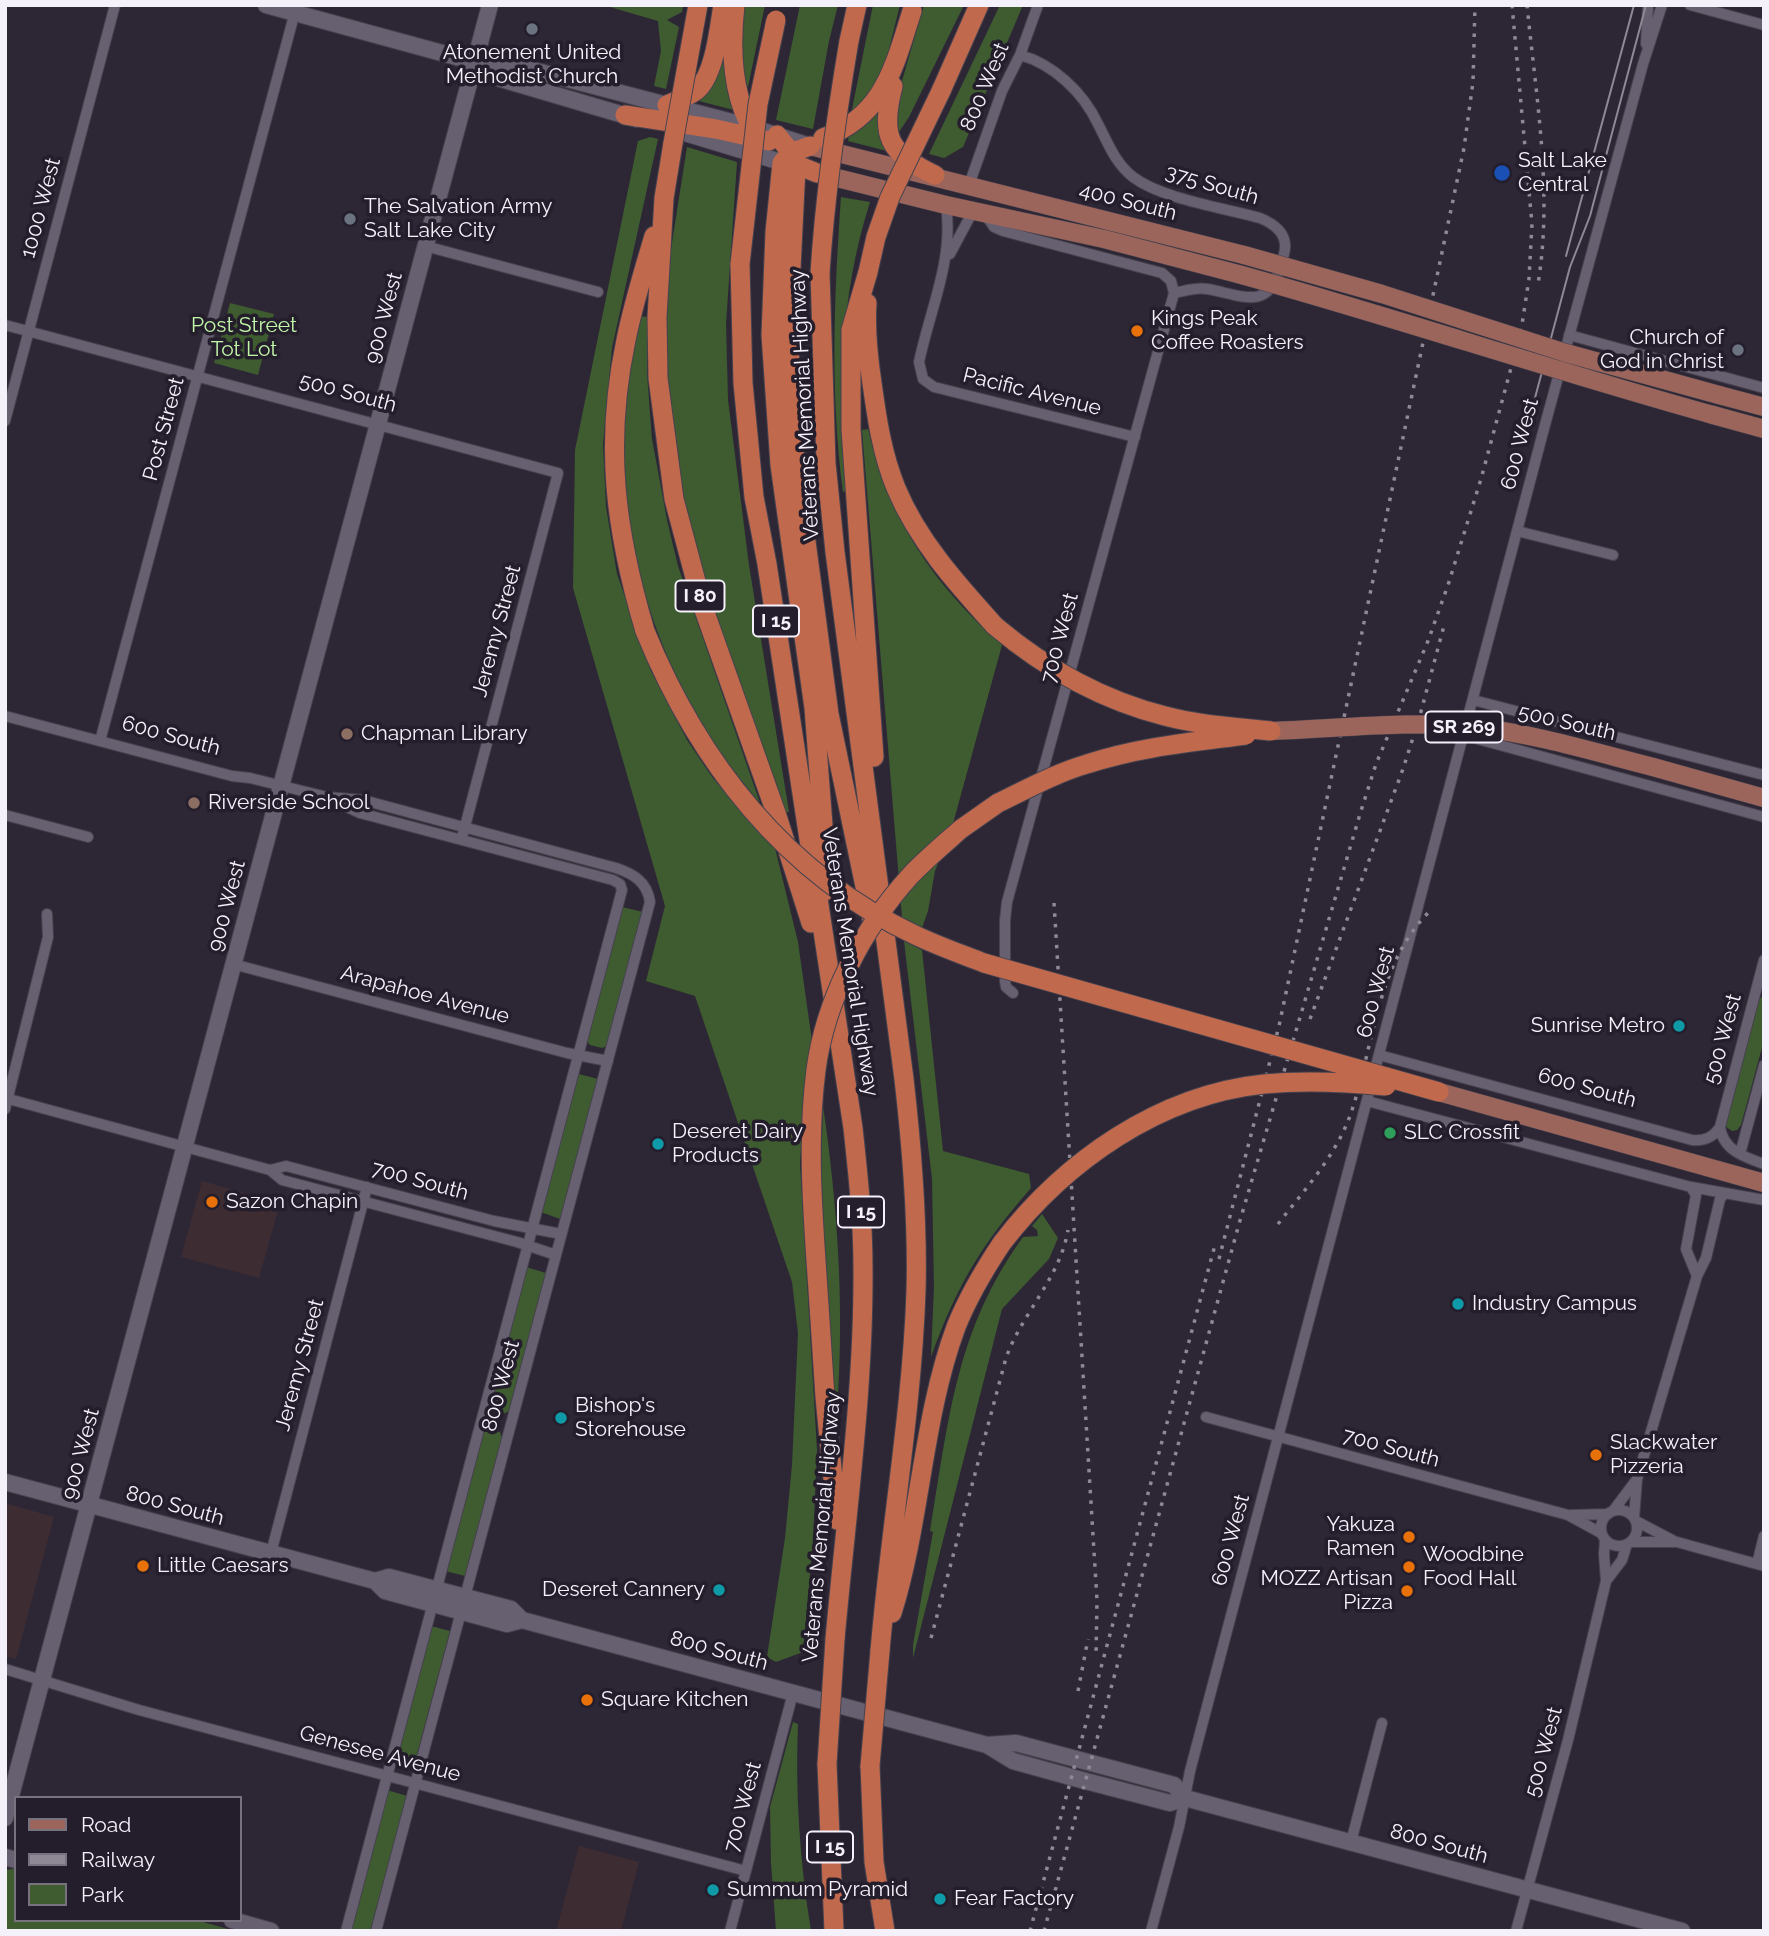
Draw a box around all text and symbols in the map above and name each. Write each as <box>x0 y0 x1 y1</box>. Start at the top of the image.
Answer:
marker: Atonement United Methodist Church <box>524 21 540 37</box>
street label: 800 West <box>955 39 1015 135</box>
place label: Atonement United Methodist Church <box>443 40 621 90</box>
place label: Salt Lake Central <box>1518 148 1607 198</box>
street label: 1000 West <box>16 155 66 261</box>
street label: 375 South <box>1162 160 1262 210</box>
marker: Salt Lake Central <box>1492 163 1512 183</box>
street label: 400 South <box>1077 178 1179 226</box>
place label: The Salvation Army Salt Lake City <box>364 194 552 244</box>
marker: The Salvation Army Salt Lake City <box>342 211 358 227</box>
street label: Veterans Memorial Highway <box>785 269 825 541</box>
street label: 900 West <box>360 270 408 366</box>
place label: Kings Peak Coffee Roasters <box>1151 306 1304 356</box>
park label: Post Street Tot Lot <box>191 313 297 363</box>
marker: Kings Peak Coffee Roasters <box>1129 323 1145 339</box>
place label: Church of God in Christ <box>1600 325 1724 375</box>
marker: Church of God in Christ <box>1730 342 1746 358</box>
street label: Pacific Avenue <box>960 363 1104 421</box>
street label: 500 South <box>297 368 399 418</box>
street label: Post Street <box>138 374 190 484</box>
street label: 600 West <box>1496 395 1544 493</box>
street label: Jeremy Street <box>467 562 527 700</box>
road number: I 80 <box>676 580 724 611</box>
street label: 700 West <box>1036 590 1084 686</box>
road number: I 15 <box>753 606 799 636</box>
street label: 500 South <box>1516 700 1618 746</box>
street label: 600 South <box>119 711 223 761</box>
road number: SR 269 <box>1426 712 1502 742</box>
place label: Chapman Library <box>361 721 528 747</box>
marker: Chapman Library <box>339 726 355 742</box>
place label: Riverside School <box>208 790 369 816</box>
marker: Riverside School <box>186 795 202 811</box>
street label: Veterans Memorial Highway <box>816 826 884 1098</box>
street label: 900 West <box>203 858 251 954</box>
street label: 600 West <box>1352 943 1400 1041</box>
street label: Arapahoe Avenue <box>338 960 512 1030</box>
street label: 500 West <box>1699 991 1747 1087</box>
place label: Sunrise Metro <box>1531 1013 1665 1039</box>
marker: Sunrise Metro <box>1671 1018 1687 1034</box>
street label: 600 South <box>1535 1063 1639 1113</box>
place label: Deseret Dairy Products <box>672 1119 803 1169</box>
place label: SLC Crossfit <box>1404 1120 1520 1146</box>
marker: SLC Crossfit <box>1382 1125 1398 1141</box>
marker: Deseret Dairy Products <box>650 1136 666 1152</box>
street label: 700 South <box>369 1156 471 1206</box>
place label: Sazon Chapin <box>226 1189 358 1215</box>
marker: Sazon Chapin <box>204 1194 220 1210</box>
road number: I 15 <box>838 1196 884 1228</box>
place label: Industry Campus <box>1472 1291 1637 1317</box>
street label: Jeremy Street <box>270 1296 330 1434</box>
marker: Industry Campus <box>1450 1296 1466 1312</box>
street label: 800 West <box>477 1338 525 1434</box>
street label: Veterans Memorial Highway <box>798 1390 846 1664</box>
place label: Bishop's Storehouse <box>575 1393 686 1443</box>
street label: 900 West <box>57 1406 105 1502</box>
marker: Bishop's Storehouse <box>553 1410 569 1426</box>
street label: 700 South <box>1340 1423 1442 1473</box>
place label: Slackwater Pizzeria <box>1610 1430 1717 1480</box>
marker: Slackwater Pizzeria <box>1588 1447 1604 1463</box>
street label: 800 South <box>123 1481 227 1531</box>
street label: 600 West <box>1207 1491 1255 1589</box>
place label: Yakuza Ramen <box>1326 1512 1395 1562</box>
marker: Yakuza Ramen <box>1401 1529 1417 1545</box>
place label: Woodbine Food Hall <box>1423 1542 1524 1592</box>
place label: Little Caesars <box>157 1553 289 1579</box>
marker: Little Caesars <box>135 1558 151 1574</box>
marker: Woodbine Food Hall <box>1401 1559 1417 1575</box>
place label: MOZZ Artisan Pizza <box>1260 1566 1393 1616</box>
place label: Deseret Cannery <box>542 1577 705 1603</box>
marker: Deseret Cannery <box>711 1582 727 1598</box>
marker: MOZZ Artisan Pizza <box>1399 1583 1415 1599</box>
street label: 800 South <box>667 1626 771 1676</box>
place label: Square Kitchen <box>601 1687 749 1713</box>
marker: Square Kitchen <box>579 1692 595 1708</box>
street label: 500 West <box>1520 1704 1568 1800</box>
street label: Genesee Avenue <box>297 1720 463 1788</box>
street label: 700 West <box>719 1759 767 1855</box>
legend <box>14 1796 242 1922</box>
text: Road <box>81 1812 131 1837</box>
street label: 800 South <box>1387 1819 1491 1869</box>
road number: I 15 <box>807 1831 853 1862</box>
text: Railway <box>81 1847 155 1872</box>
place label: Summum Pyramid <box>727 1877 908 1903</box>
text: Park <box>81 1882 124 1907</box>
marker: Summum Pyramid <box>705 1882 721 1898</box>
place label: Fear Factory <box>954 1886 1074 1912</box>
marker: Fear Factory <box>932 1891 948 1907</box>

